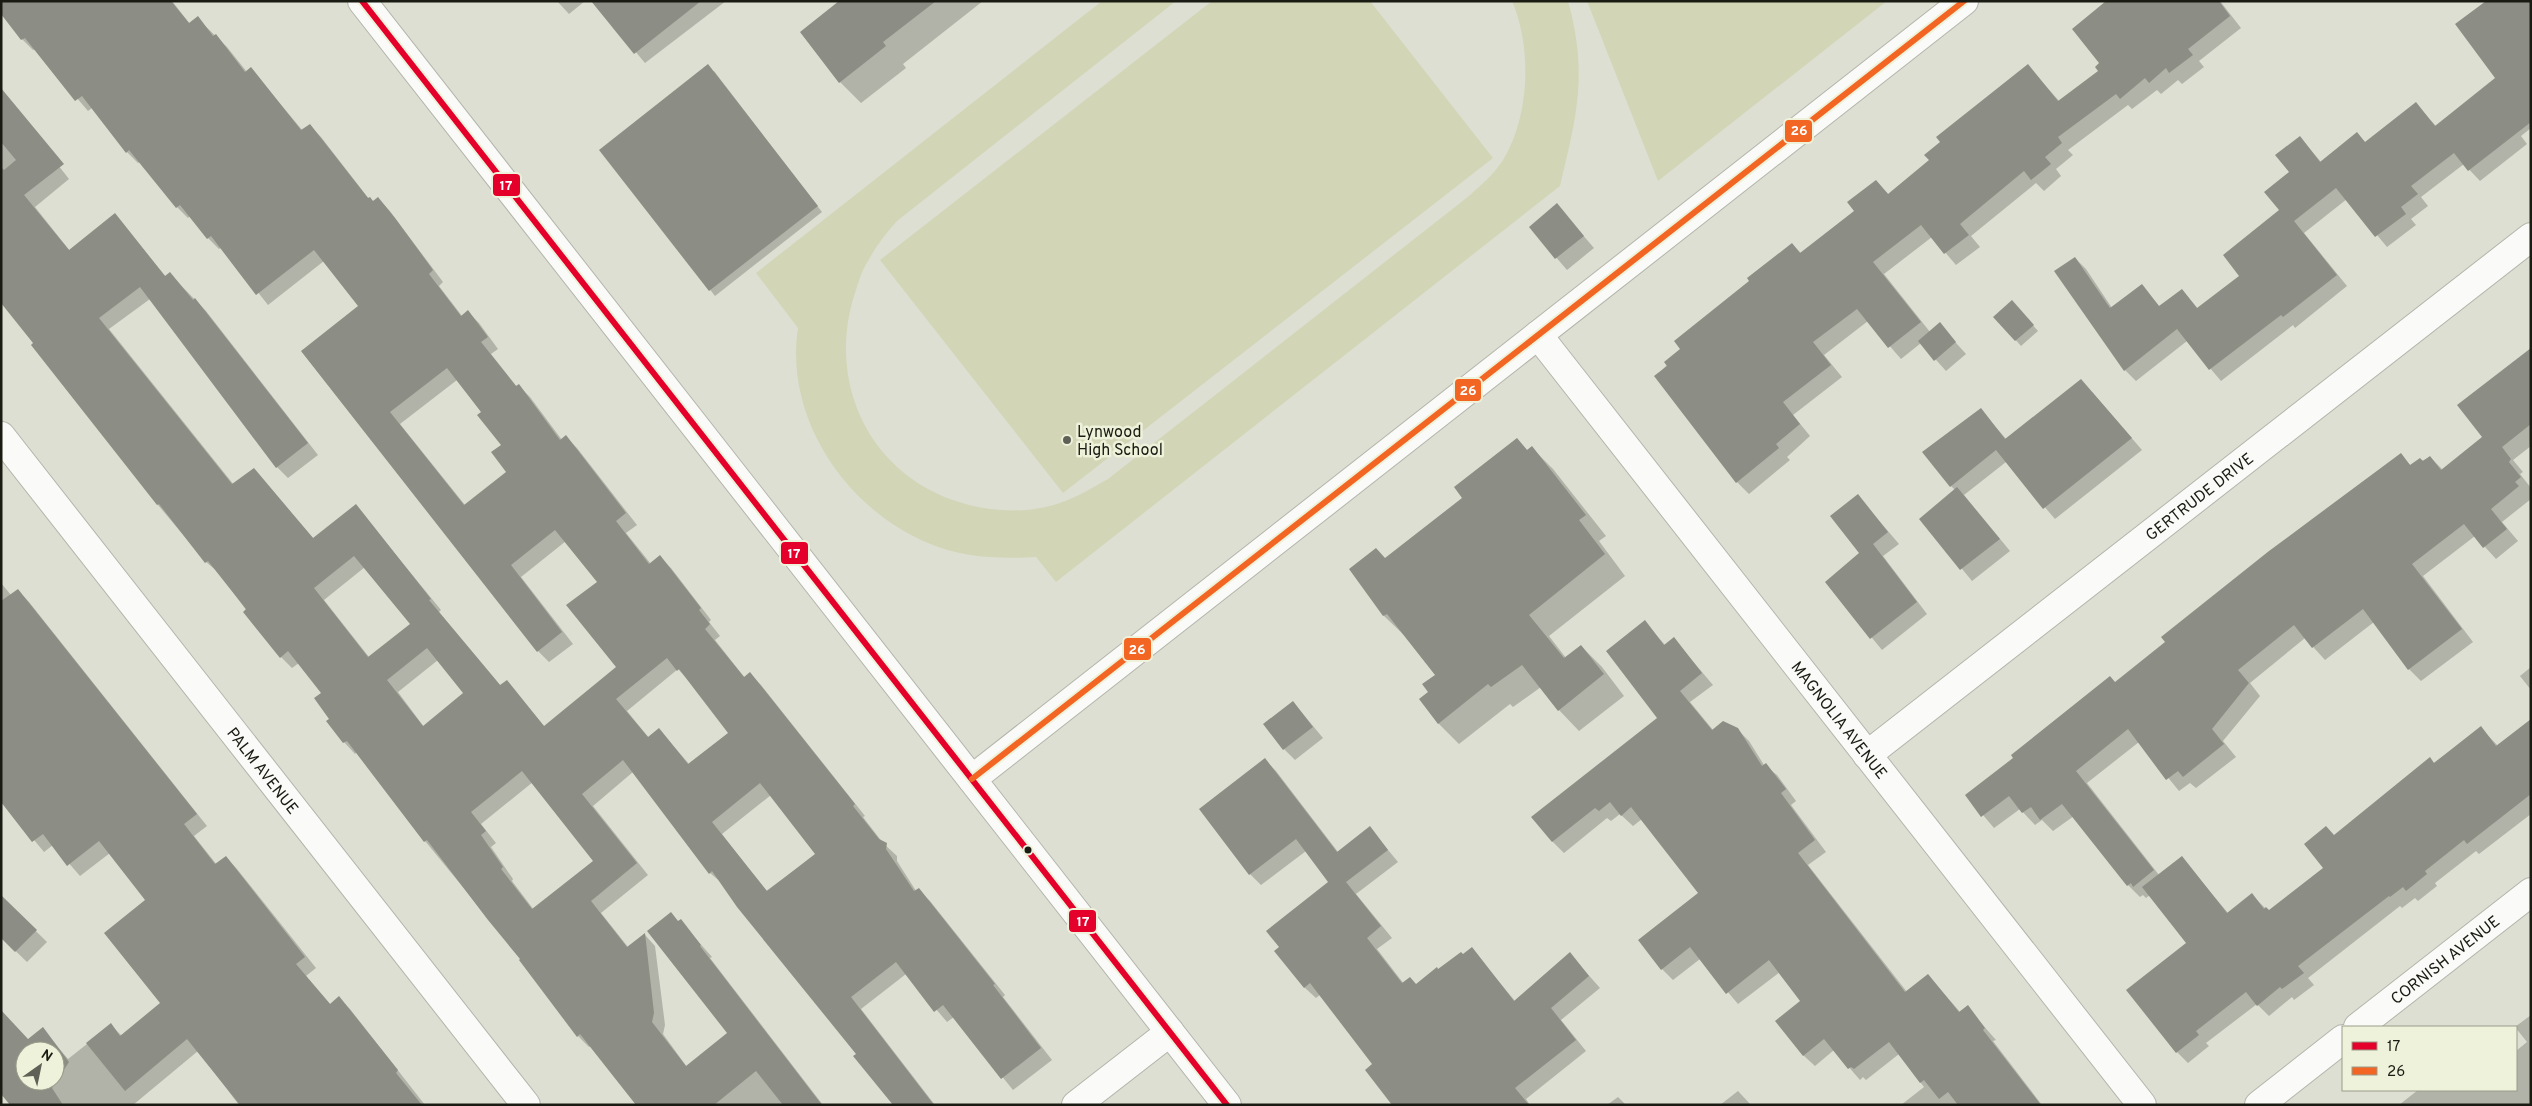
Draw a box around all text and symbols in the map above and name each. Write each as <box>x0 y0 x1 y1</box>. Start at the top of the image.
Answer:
line badge: 26 <box>1784 119 1813 143</box>
text: 26 <box>1790 123 1808 140</box>
line badge: 17 <box>492 173 521 197</box>
text: 17 <box>499 178 513 195</box>
line badge: 26 <box>1454 378 1482 402</box>
text: 26 <box>1459 383 1477 400</box>
place label: Lynwood High School <box>1077 423 1163 461</box>
marker: Lynwood High School <box>1061 434 1073 446</box>
street label: GERTRUDE DRIVE <box>2142 449 2258 546</box>
line badge: 17 <box>780 541 809 565</box>
text: 17 <box>787 546 801 563</box>
line badge: 26 <box>1123 637 1152 661</box>
text: 26 <box>1128 642 1146 659</box>
street label: MAGNOLIA AVENUE <box>1786 658 1891 784</box>
street label: PALM AVENUE <box>222 724 302 819</box>
unlabelled marker <box>1023 845 1033 855</box>
line badge: 17 <box>1068 909 1097 933</box>
street label: CORNISH AVENUE <box>2387 912 2505 1010</box>
text: 17 <box>1076 914 1090 931</box>
legend <box>2342 1026 2517 1091</box>
text: 17 <box>2387 1038 2401 1057</box>
north arrow <box>15 1041 65 1091</box>
text: N <box>37 1046 55 1066</box>
text: 26 <box>2387 1063 2405 1082</box>

